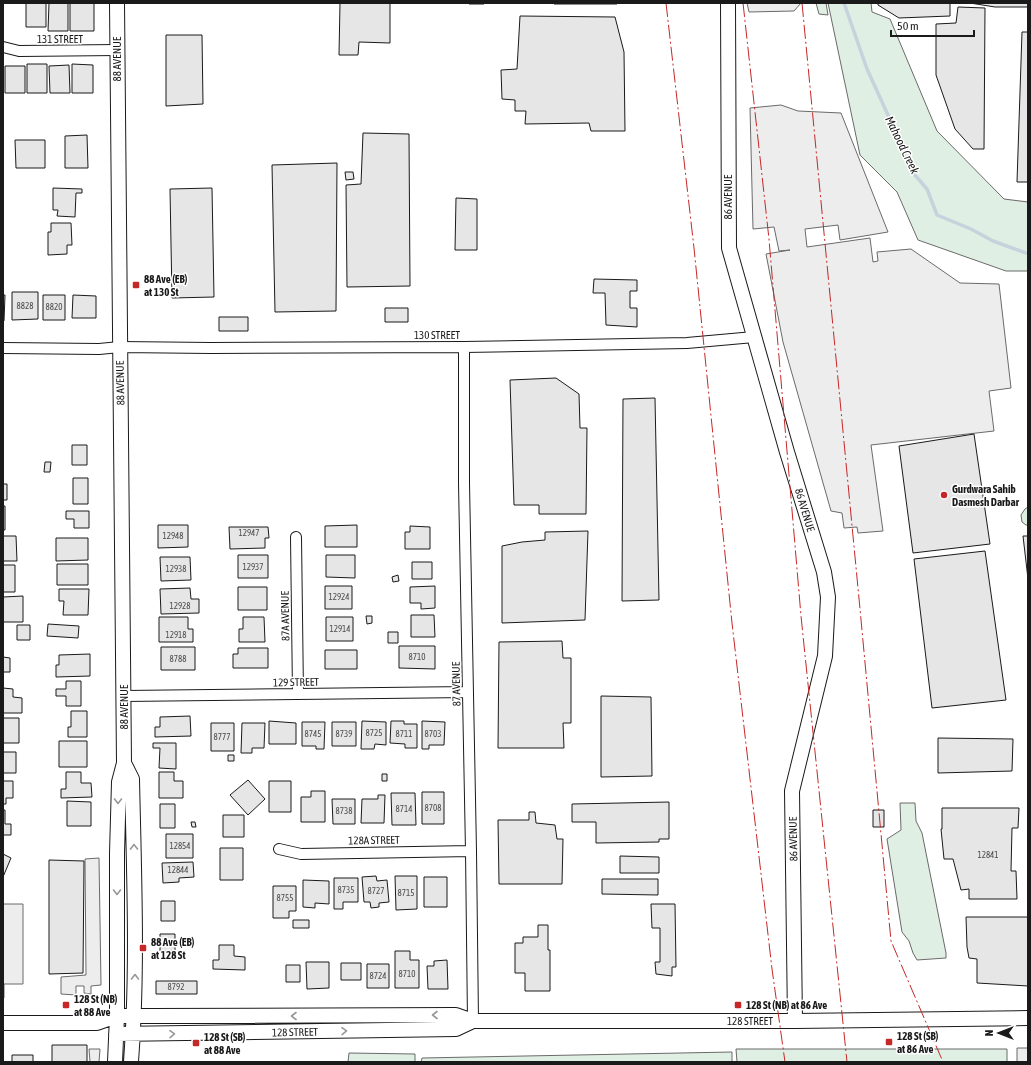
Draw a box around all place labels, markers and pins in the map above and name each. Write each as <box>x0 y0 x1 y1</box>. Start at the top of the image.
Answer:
place label: 88 Ave (EB) at 130 St <box>144 273 188 298</box>
marker: 88 Ave (EB) at 130 St <box>131 280 141 290</box>
place label: Gurdwara Sahib Dasmesh Darbar <box>952 483 1020 508</box>
marker: Gurdwara Sahib Dasmesh Darbar <box>939 490 949 500</box>
place label: 88 Ave (EB) at 128 St <box>151 936 195 961</box>
marker: 88 Ave (EB) at 128 St <box>138 943 148 953</box>
place label: 128 St (NB) at 88 Ave <box>74 993 118 1018</box>
place label: 128 St (NB) at 86 Ave <box>746 999 827 1011</box>
marker: 128 St (NB) at 88 Ave <box>61 1000 71 1010</box>
marker: 128 St (NB) at 86 Ave <box>733 1000 743 1010</box>
place label: 128 St (SB) at 86 Ave <box>897 1030 939 1055</box>
place label: 128 St (SB) at 88 Ave <box>204 1031 246 1056</box>
marker: 128 St (SB) at 86 Ave <box>884 1037 894 1047</box>
marker: 128 St (SB) at 88 Ave <box>191 1038 201 1048</box>

